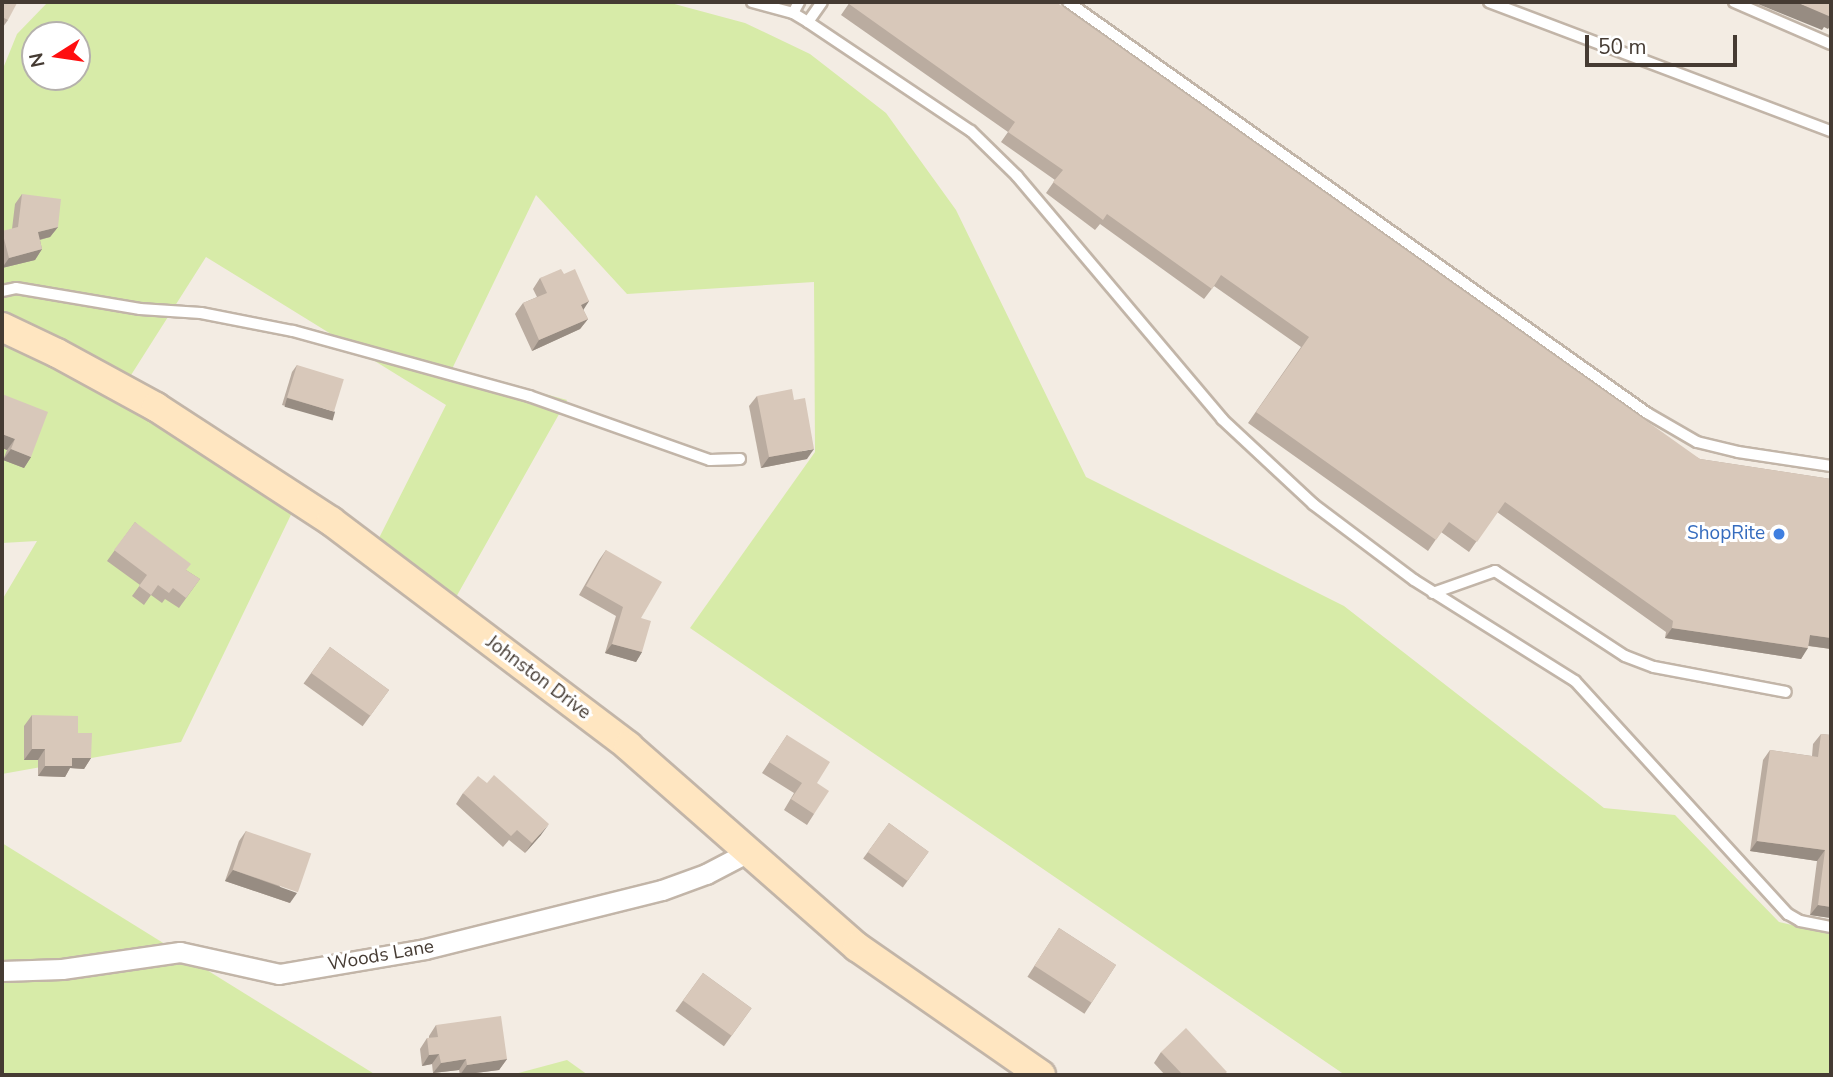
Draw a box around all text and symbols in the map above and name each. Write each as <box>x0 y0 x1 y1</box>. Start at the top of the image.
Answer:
north arrow <box>21 21 91 91</box>
scale bar <box>1588 21 1740 65</box>
text: 50 m <box>1598 33 1647 61</box>
text: N <box>23 50 52 70</box>
place label: ShopRite <box>1687 523 1765 545</box>
marker: ShopRite <box>1771 526 1787 542</box>
street label: Johnston Drive <box>481 631 595 725</box>
street label: Woods Lane <box>326 935 436 977</box>

